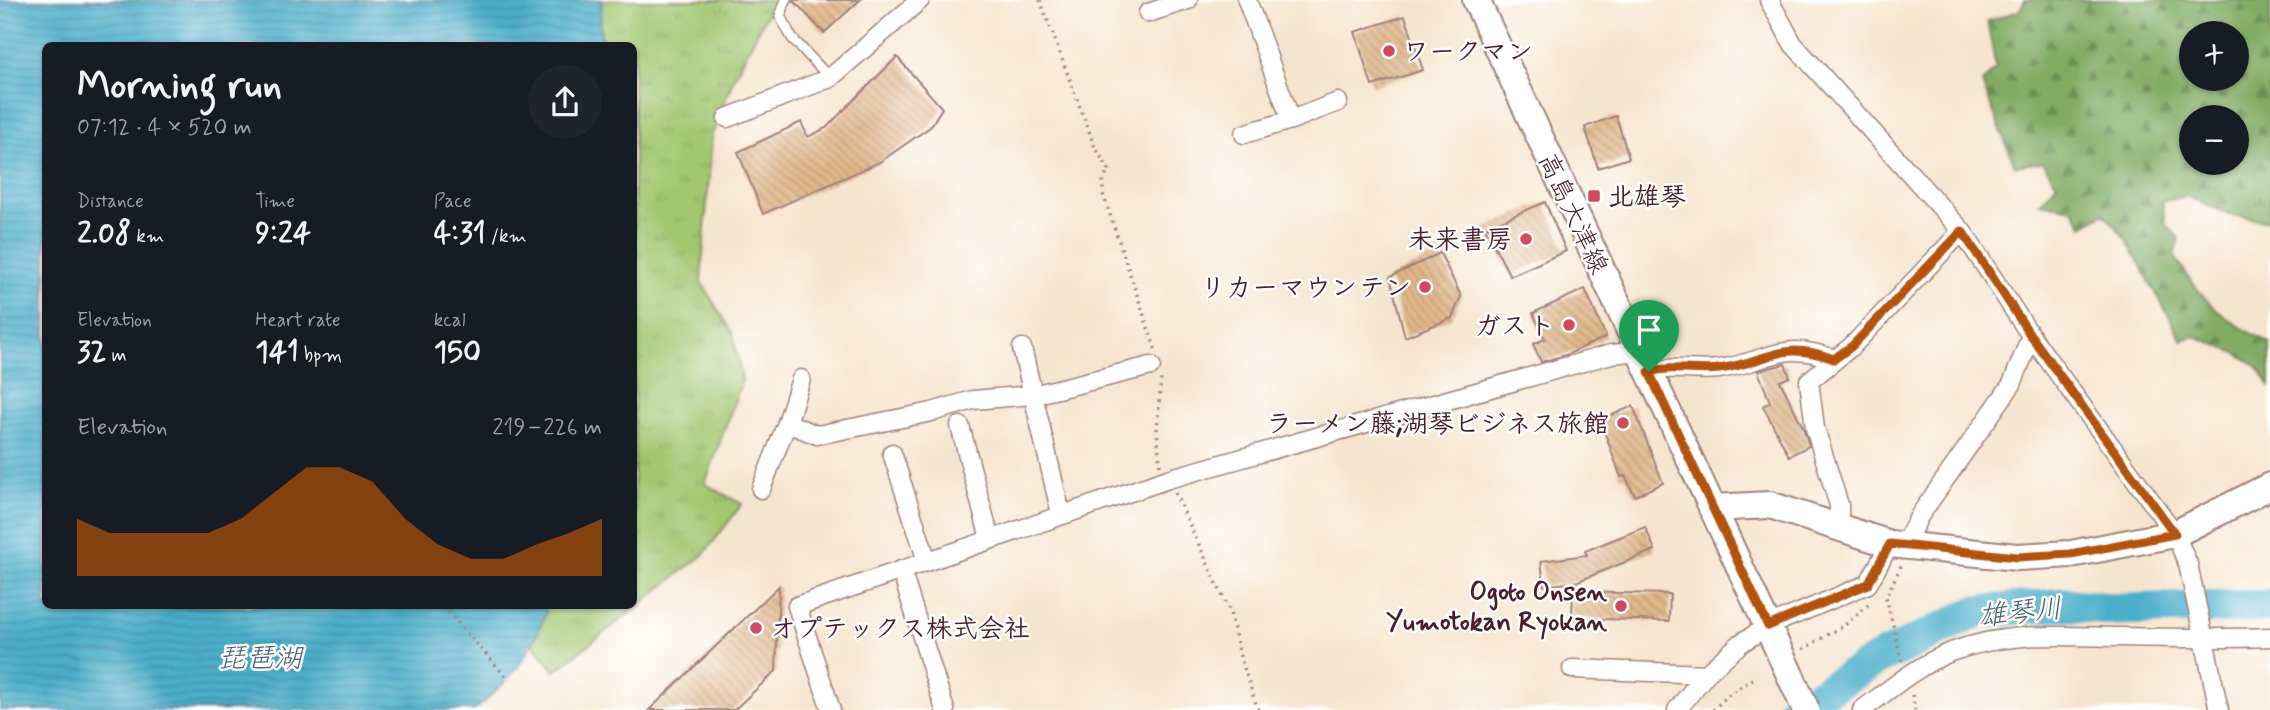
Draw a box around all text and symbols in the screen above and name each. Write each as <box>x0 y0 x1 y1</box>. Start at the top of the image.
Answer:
map controls <box>2179 21 2249 175</box>
button: + <box>2179 21 2249 91</box>
place label: ワークマン <box>1403 36 1533 70</box>
marker: ワークマン <box>1381 43 1397 59</box>
text: Morning run <box>77 62 282 111</box>
button: share <box>528 65 602 139</box>
button: − <box>2179 105 2249 175</box>
text: 07:12 · 4 × 520 m <box>77 113 252 143</box>
street label: 高島大津線 <box>1529 148 1615 280</box>
place label: 北雄琴 <box>1608 181 1686 215</box>
marker: 北雄琴 <box>1586 188 1602 204</box>
text: Distance <box>77 189 144 214</box>
text: Time <box>255 189 295 214</box>
text: Pace <box>434 189 471 214</box>
text: 2.08 <box>77 214 131 253</box>
text: 9:24 <box>255 214 311 253</box>
text: 4:31 <box>434 214 486 253</box>
text: km <box>131 224 164 249</box>
text: /km <box>486 224 527 249</box>
place label: 未来書房 <box>1408 224 1512 258</box>
marker: 未来書房 <box>1518 231 1534 247</box>
place label: リカーマウンテン <box>1200 272 1411 306</box>
marker: リカーマウンテン <box>1417 279 1433 295</box>
pin <box>1619 300 1679 372</box>
text: Elevation <box>77 308 152 333</box>
text: Heart rate <box>255 308 341 333</box>
text: kcal <box>434 308 466 333</box>
place label: ガスト <box>1474 310 1555 344</box>
icon: arrive <box>1630 311 1668 349</box>
marker: ガスト <box>1561 317 1577 333</box>
text: 32 <box>77 333 106 372</box>
text: 141 <box>255 333 299 372</box>
text: 150 <box>434 333 481 372</box>
text: m <box>106 343 127 368</box>
text: bpm <box>299 343 342 368</box>
place label: ラーメン藤;湖琴ビジネス旅館 <box>1266 408 1609 442</box>
text: Elevation <box>77 413 168 443</box>
text: 219–226 m <box>492 413 602 443</box>
marker: ラーメン藤;湖琴ビジネス旅館 <box>1615 415 1631 431</box>
place label: Ogoto Onsen Yumotokan Ryokan <box>1386 576 1608 640</box>
water label: 雄琴川 <box>1977 591 2064 636</box>
marker: Ogoto Onsen Yumotokan Ryokan <box>1613 598 1629 614</box>
place label: オプテックス株式会社 <box>770 613 1030 647</box>
marker: オプテックス株式会社 <box>748 620 764 636</box>
water label: 琵琶湖 <box>218 641 304 678</box>

